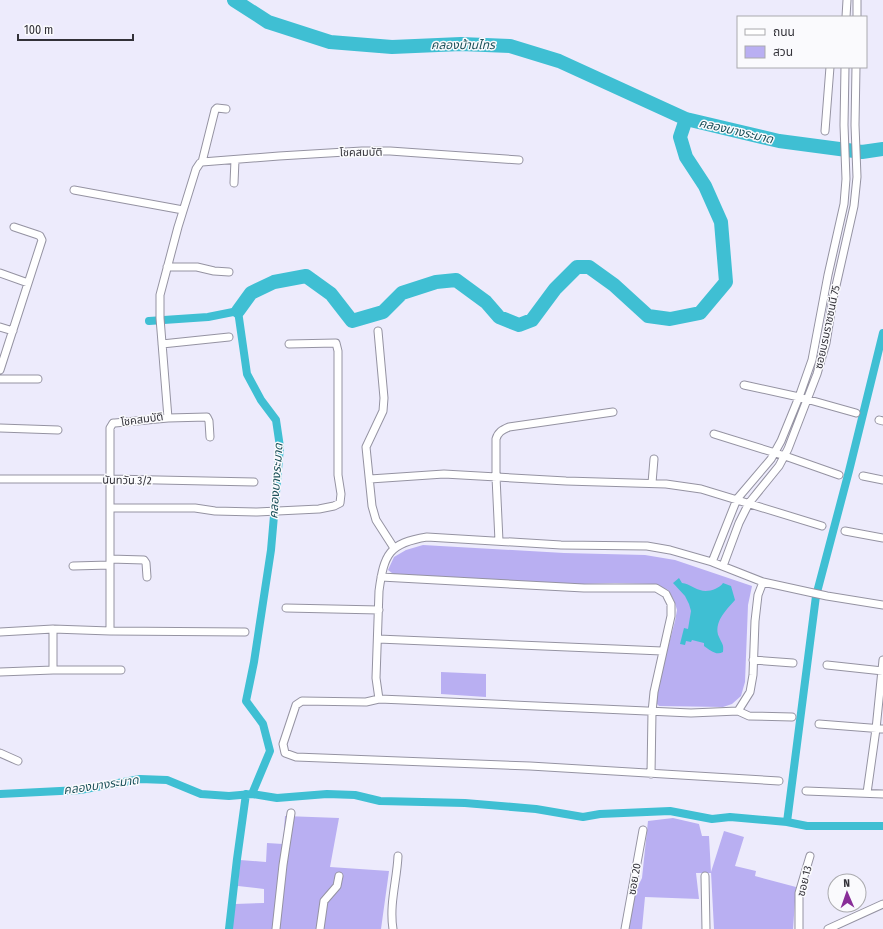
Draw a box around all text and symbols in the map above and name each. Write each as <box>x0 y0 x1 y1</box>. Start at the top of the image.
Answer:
scale bar <box>18 16 133 42</box>
legend <box>737 16 867 68</box>
text: 100 m <box>24 23 53 37</box>
text: ถนน <box>773 25 795 39</box>
water label: คลองบ้านไทร <box>431 38 496 52</box>
text: สวน <box>773 45 793 59</box>
water label: คลองบางระมาด <box>698 116 775 146</box>
street label: โชคสมบัติ <box>340 146 382 159</box>
street label: ซอยบรมราชชนนี 75 <box>812 284 843 370</box>
street label: โชคสมบัติ <box>120 410 164 429</box>
water label: คลองบางระมาด <box>266 442 286 519</box>
street label: นันทวัน 3/2 <box>102 474 152 487</box>
water label: คลองบางระมาด <box>63 773 140 797</box>
street label: ซอย 20 <box>625 862 644 896</box>
street label: ซอย 13 <box>794 865 815 898</box>
north arrow <box>827 873 867 913</box>
text: N <box>843 877 850 890</box>

